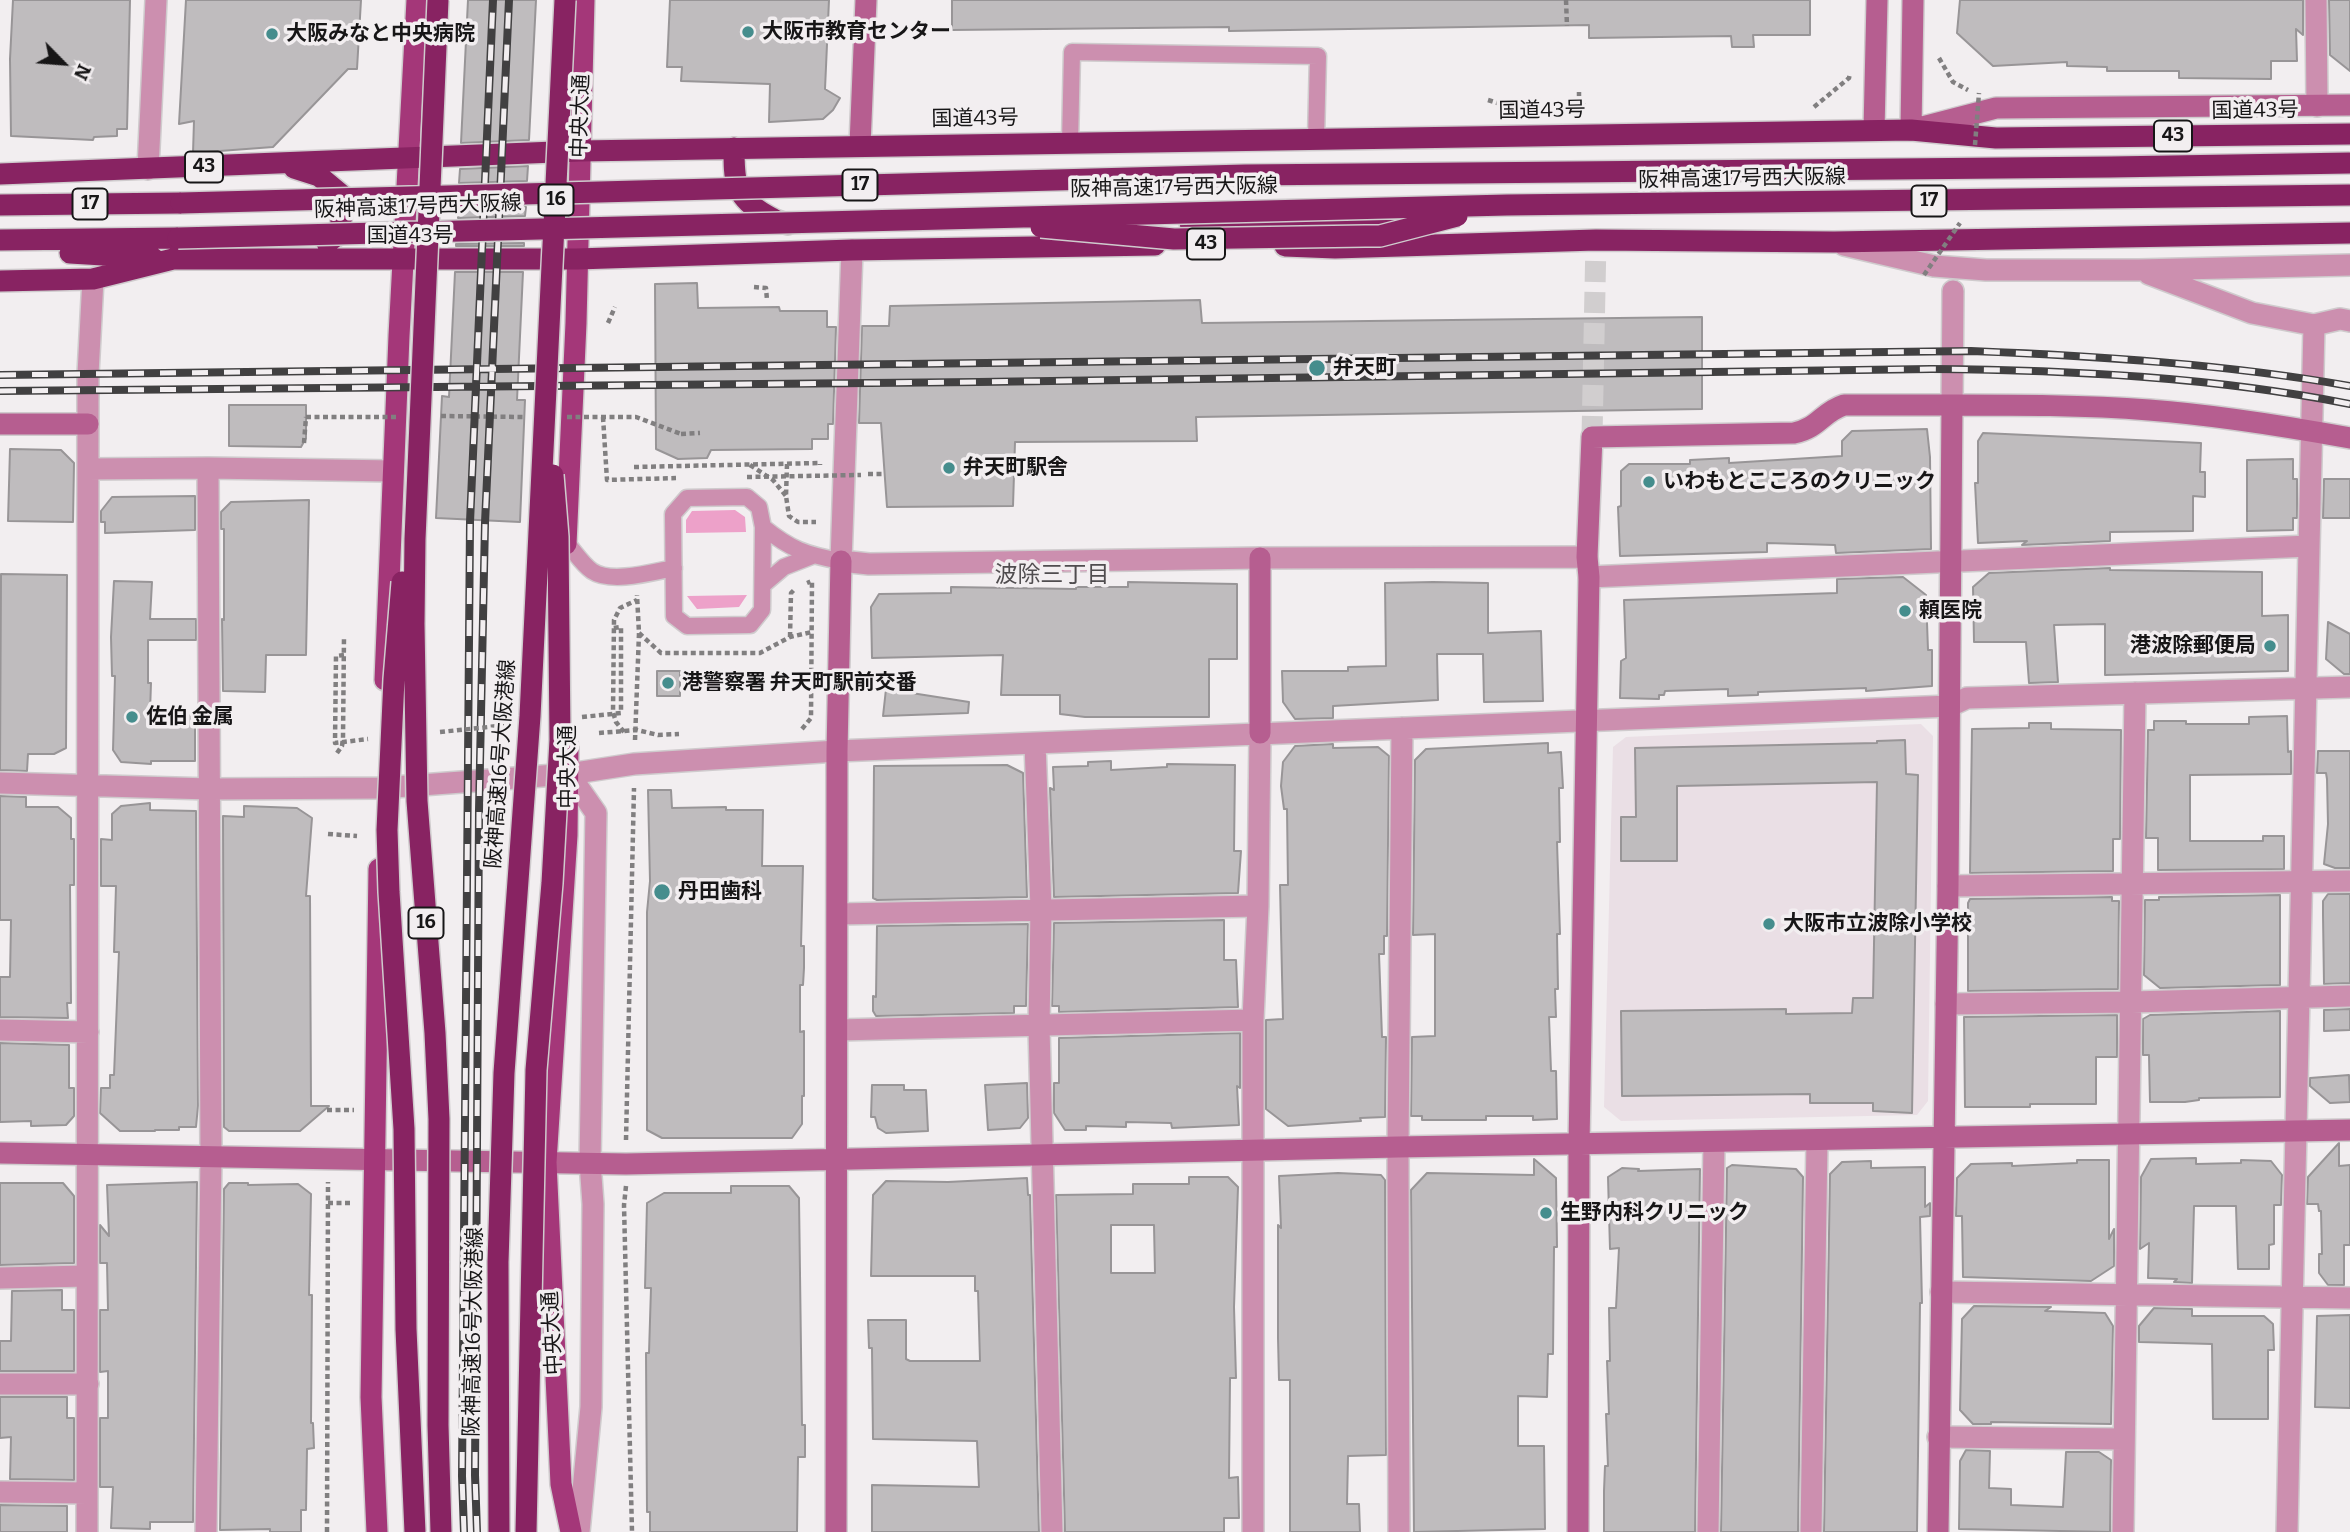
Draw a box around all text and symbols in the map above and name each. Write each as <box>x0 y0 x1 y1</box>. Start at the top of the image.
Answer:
place label: 大阪市教育センター <box>762 19 951 45</box>
place label: 大阪みなと中央病院 <box>286 21 475 47</box>
marker: 大阪市教育センター <box>740 24 756 40</box>
marker: 大阪みなと中央病院 <box>264 26 280 42</box>
north arrow <box>28 28 98 98</box>
text: N <box>69 61 96 84</box>
street label: 中央大通 <box>567 74 595 158</box>
street label: 国道43号 <box>1498 98 1586 124</box>
street label: 国道43号 <box>2211 98 2299 124</box>
street label: 国道43号 <box>931 106 1019 132</box>
road number: 43 <box>2154 120 2192 152</box>
road number: 43 <box>185 152 223 182</box>
street label: 阪神高速17号西大阪線 <box>1638 165 1846 193</box>
road number: 17 <box>842 169 878 200</box>
street label: 阪神高速17号西大阪線 <box>1070 174 1278 202</box>
road number: 16 <box>538 184 574 216</box>
road number: 17 <box>1912 186 1946 216</box>
road number: 17 <box>72 188 108 220</box>
street label: 阪神高速17号西大阪線 <box>314 191 522 223</box>
street label: 国道43号 <box>366 223 454 249</box>
road number: 43 <box>1187 228 1225 260</box>
place label: 弁天町 <box>1333 355 1396 381</box>
marker: 弁天町 <box>1307 358 1327 378</box>
place label: 弁天町駅舎 <box>963 455 1068 481</box>
marker: 弁天町駅舎 <box>941 460 957 476</box>
place label: いわもとこころのクリニック <box>1663 469 1936 495</box>
marker: いわもとこころのクリニック <box>1641 474 1657 490</box>
district label: 波除三丁目 <box>995 562 1109 590</box>
place label: 頼医院 <box>1919 598 1982 624</box>
marker: 頼医院 <box>1897 603 1913 619</box>
place label: 港波除郵便局 <box>2130 633 2256 659</box>
marker: 港波除郵便局 <box>2262 638 2278 654</box>
street label: 阪神高速16号大阪港線 <box>481 658 521 870</box>
place label: 港警察署 弁天町駅前交番 <box>682 670 917 696</box>
marker: 港警察署 弁天町駅前交番 <box>660 675 676 691</box>
place label: 佐伯 金属 <box>146 704 234 730</box>
marker: 佐伯 金属 <box>124 709 140 725</box>
street label: 中央大通 <box>555 725 581 809</box>
place label: 丹田歯科 <box>678 879 762 905</box>
marker: 丹田歯科 <box>652 882 672 902</box>
road number: 16 <box>408 908 444 939</box>
place label: 大阪市立波除小学校 <box>1783 911 1972 937</box>
marker: 大阪市立波除小学校 <box>1761 916 1777 932</box>
place label: 生野内科クリニック <box>1560 1200 1749 1226</box>
marker: 生野内科クリニック <box>1538 1205 1554 1221</box>
street label: 阪神高速16号大阪港線 <box>460 1227 488 1437</box>
street label: 中央大通 <box>538 1290 568 1376</box>

